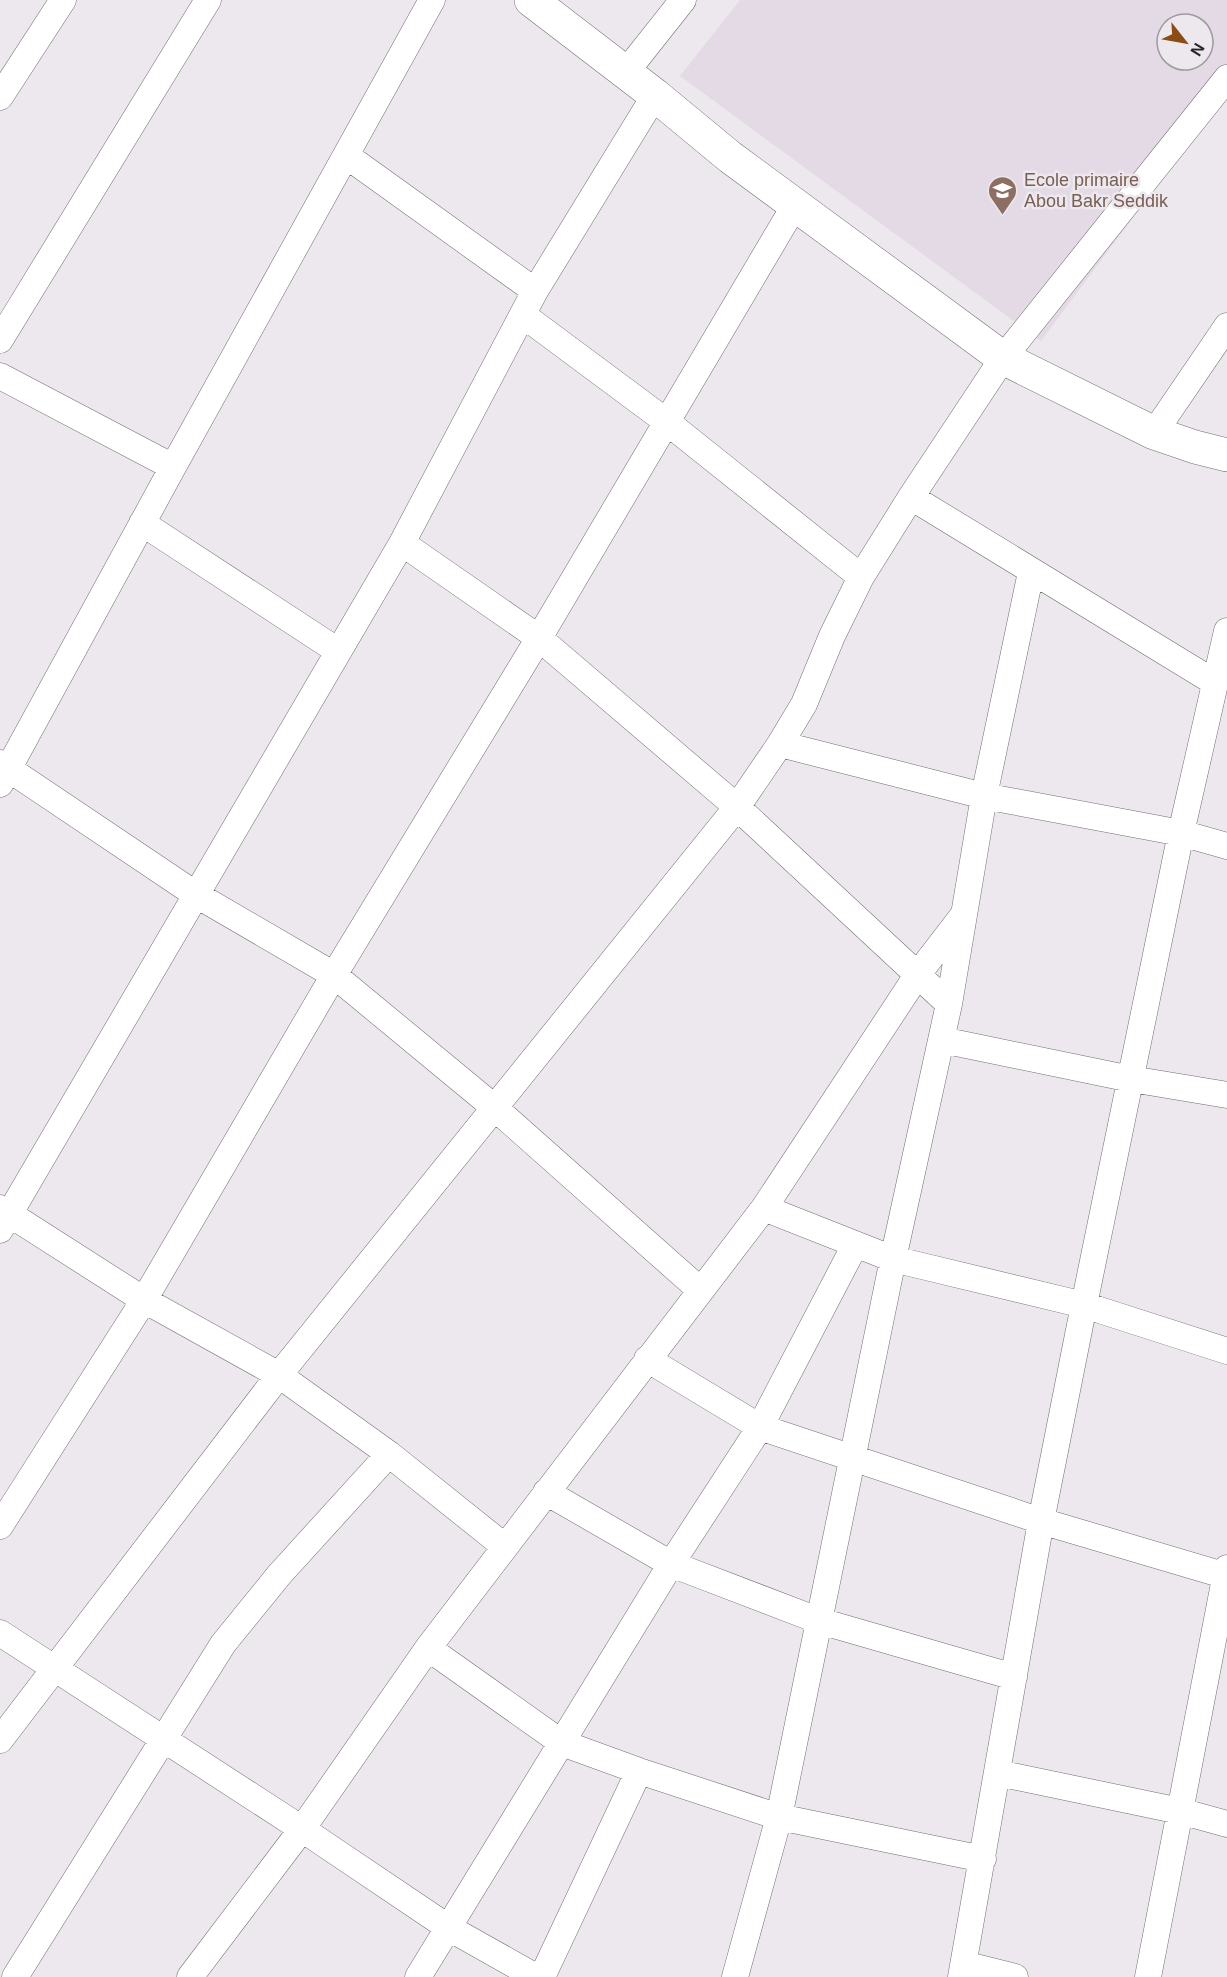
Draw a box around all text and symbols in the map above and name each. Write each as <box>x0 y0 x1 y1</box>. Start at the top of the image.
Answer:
north arrow <box>1155 12 1215 72</box>
text: N <box>1187 40 1208 59</box>
place label: Ecole primaire Abou Bakr Seddik <box>1024 170 1169 211</box>
school or university icon: Ecole primaire Abou Bakr Seddik <box>987 174 1019 216</box>

